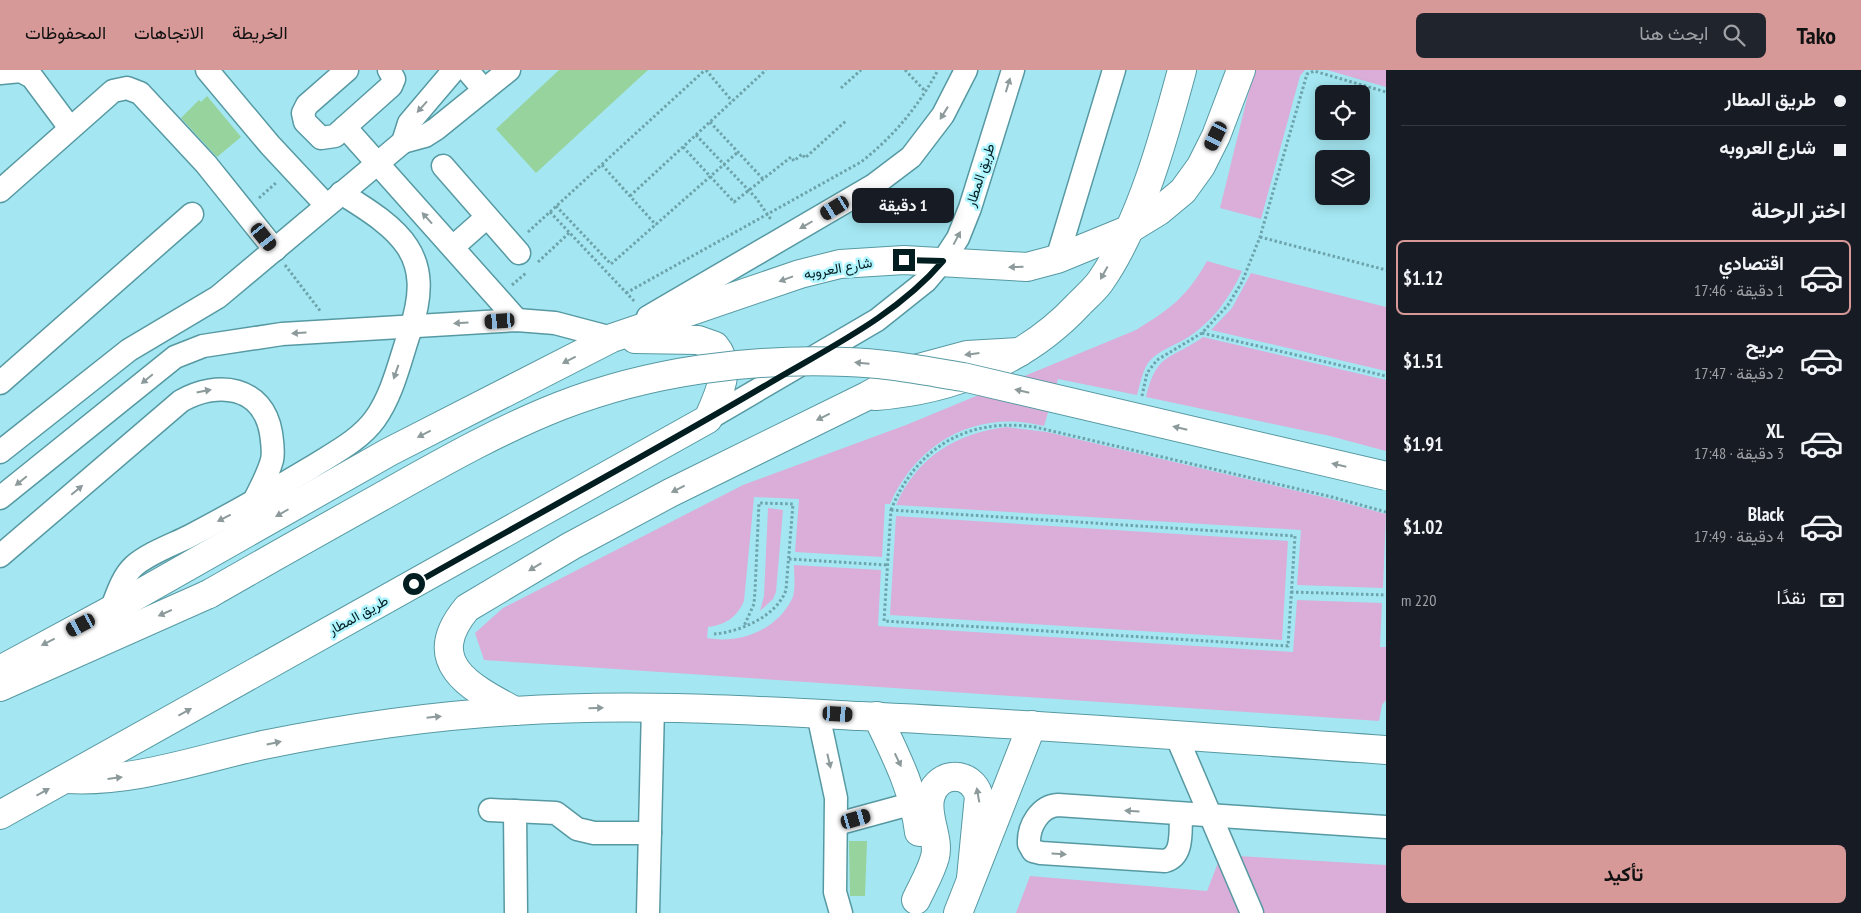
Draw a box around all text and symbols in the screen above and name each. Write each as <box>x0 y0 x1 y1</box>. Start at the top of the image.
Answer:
search box <box>1416 13 1766 58</box>
text: Tako <box>1796 20 1836 51</box>
text: المحفوظات <box>25 21 106 44</box>
text: الاتجاهات <box>134 21 204 44</box>
text: الخريطة <box>232 21 288 44</box>
text: ابحث هنا <box>1639 21 1708 45</box>
icon: search <box>1720 21 1748 49</box>
one-way arrow <box>1005 77 1013 92</box>
map controls <box>1315 85 1370 205</box>
button: locate <box>1315 85 1370 140</box>
text: طريق المطار <box>1725 87 1816 111</box>
one-way arrow <box>416 100 428 112</box>
one-way arrow <box>939 107 948 120</box>
car <box>1202 119 1229 153</box>
text: شارع العروبه <box>1719 135 1816 159</box>
street label: طريق المطار <box>961 141 999 210</box>
button: layers <box>1315 150 1370 205</box>
callout: 1 دقيقة <box>853 188 955 222</box>
car <box>818 194 851 222</box>
text: 1 دقيقة <box>879 195 927 215</box>
text: اختر الرحلة <box>1751 196 1846 224</box>
one-way arrow <box>421 212 433 224</box>
car <box>248 221 279 253</box>
one-way arrow <box>800 221 813 230</box>
one-way arrow <box>953 231 961 246</box>
route end <box>893 249 915 271</box>
text: اقتصادي <box>1719 251 1784 275</box>
street label: شارع العروبه <box>802 253 874 285</box>
icon: car <box>1799 255 1844 300</box>
one-way arrow <box>1008 264 1024 272</box>
text: $1.12 <box>1403 266 1443 290</box>
one-way arrow <box>1100 267 1109 280</box>
one-way arrow <box>778 275 793 283</box>
text: 1 دقيقة · 17:46 <box>1694 280 1784 300</box>
car <box>484 312 515 330</box>
one-way arrow <box>453 320 469 328</box>
one-way arrow <box>290 330 306 338</box>
text: مريح <box>1746 334 1784 358</box>
icon: car <box>1799 338 1844 383</box>
text: $1.51 <box>1403 349 1443 373</box>
one-way arrow <box>963 351 979 359</box>
one-way arrow <box>562 356 576 364</box>
one-way arrow <box>854 359 870 367</box>
text: 2 دقيقة · 17:47 <box>1694 363 1784 383</box>
one-way arrow <box>392 365 399 380</box>
one-way arrow <box>141 374 154 385</box>
one-way arrow <box>197 387 212 395</box>
one-way arrow <box>1014 387 1030 395</box>
one-way arrow <box>816 413 831 422</box>
text: XL <box>1766 419 1784 443</box>
icon: car <box>1799 421 1844 466</box>
one-way arrow <box>1173 424 1188 432</box>
one-way arrow <box>417 430 431 438</box>
text: $1.91 <box>1403 432 1443 456</box>
text: 3 دقيقة · 17:48 <box>1694 443 1784 463</box>
one-way arrow <box>1331 461 1346 469</box>
one-way arrow <box>14 476 27 487</box>
one-way arrow <box>71 485 83 496</box>
one-way arrow <box>670 485 685 493</box>
text: Black <box>1748 502 1784 526</box>
icon: car <box>1799 504 1844 549</box>
one-way arrow <box>275 508 288 517</box>
one-way arrow <box>217 514 231 522</box>
text: $1.02 <box>1403 515 1443 539</box>
text: 4 دقيقة · 17:49 <box>1694 526 1784 546</box>
one-way arrow <box>528 562 542 571</box>
route start <box>403 573 425 595</box>
text: نقدًا <box>1777 585 1806 609</box>
icon: cash <box>1818 586 1846 614</box>
text: 220 m <box>1401 590 1436 610</box>
street label: طريق المطار <box>324 591 391 639</box>
one-way arrow <box>158 610 172 618</box>
car <box>64 611 97 639</box>
one-way arrow <box>41 638 55 647</box>
one-way arrow <box>589 703 605 711</box>
car <box>822 706 853 722</box>
one-way arrow <box>178 708 191 717</box>
one-way arrow <box>427 713 443 721</box>
one-way arrow <box>266 739 281 747</box>
one-way arrow <box>895 753 903 767</box>
one-way arrow <box>825 754 833 769</box>
one-way arrow <box>108 774 124 782</box>
one-way arrow <box>36 787 50 796</box>
one-way arrow <box>973 787 981 803</box>
one-way arrow <box>1124 807 1140 815</box>
car <box>839 808 872 830</box>
button: تأكيد <box>1401 845 1846 903</box>
one-way arrow <box>1051 851 1067 859</box>

